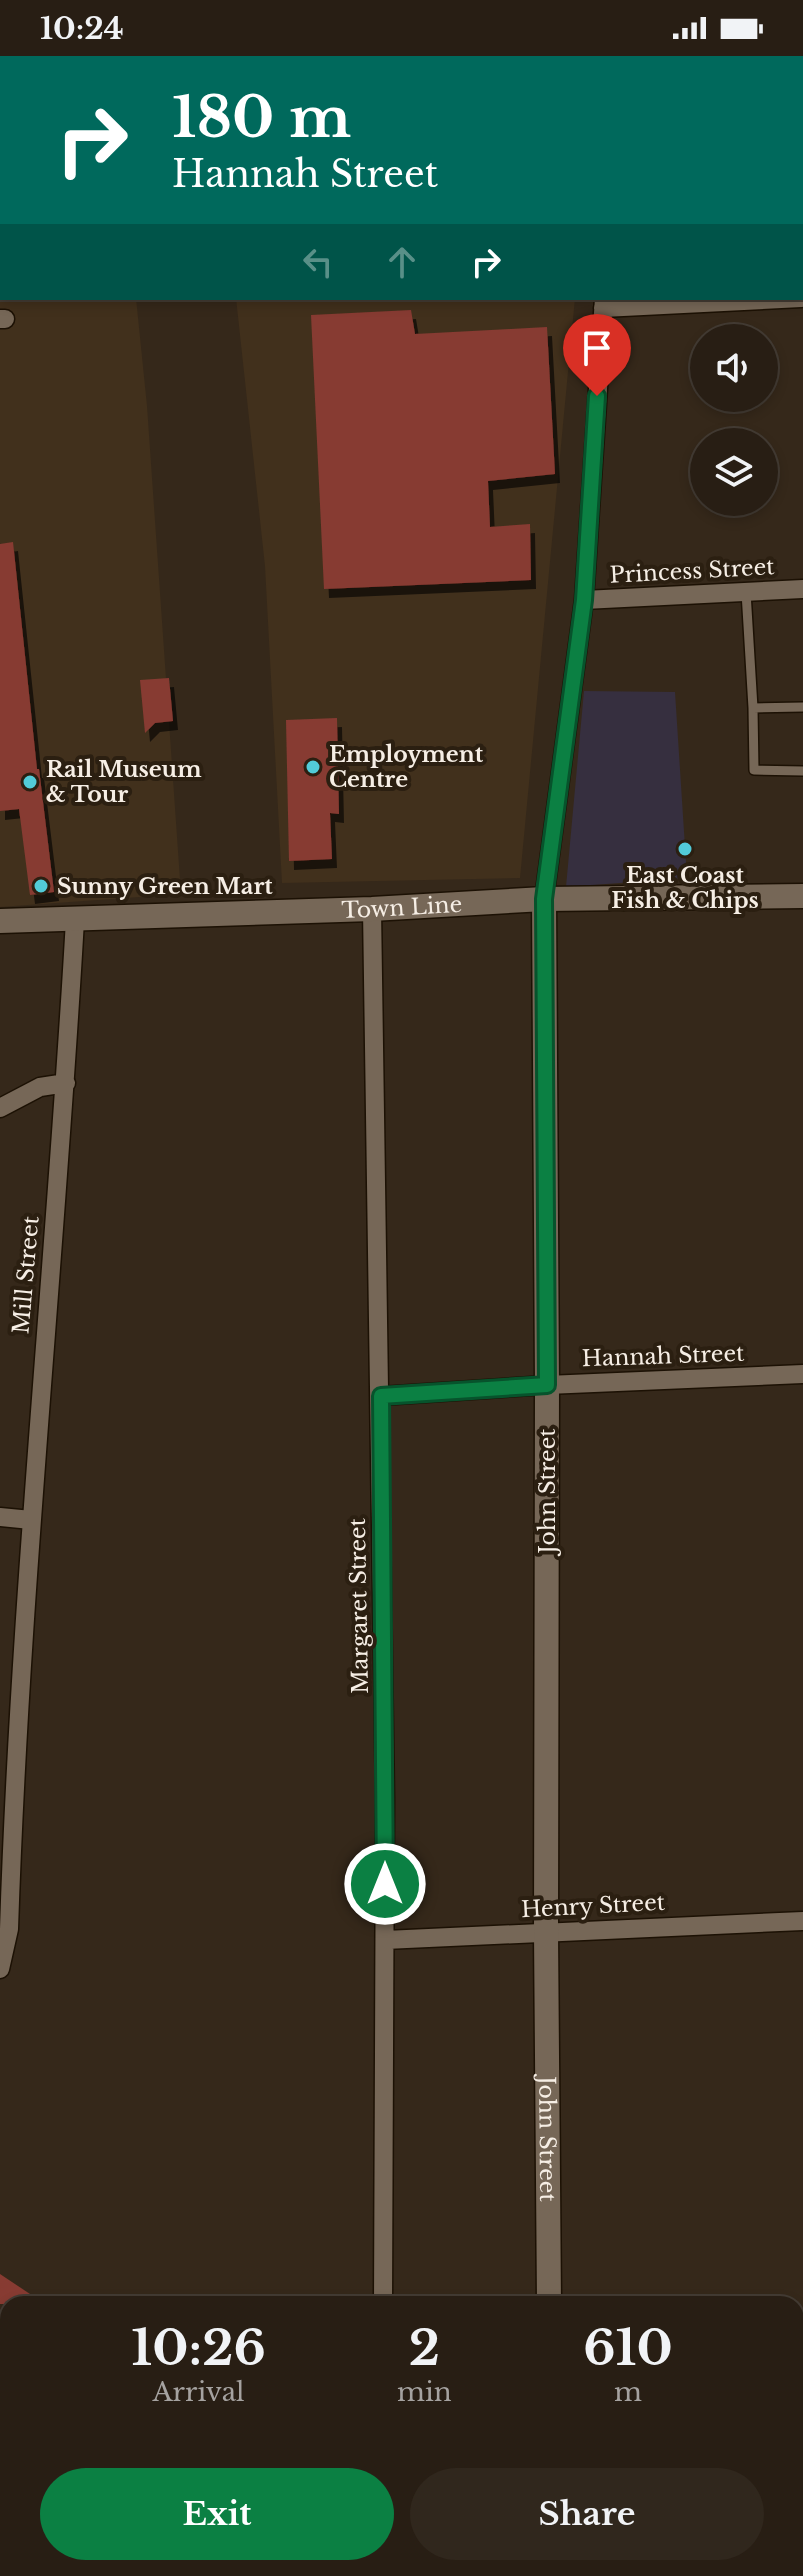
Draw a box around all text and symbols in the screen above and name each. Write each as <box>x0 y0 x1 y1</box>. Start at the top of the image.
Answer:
text: 10:24 <box>40 10 124 47</box>
text: 180 m <box>172 83 351 152</box>
icon: right <box>40 88 144 192</box>
text: Hannah Street <box>172 152 438 197</box>
icon: left <box>296 240 340 284</box>
icon: ahead <box>380 240 424 284</box>
icon: right <box>464 240 508 284</box>
pin <box>563 314 631 396</box>
map controls <box>690 324 778 516</box>
button: sound <box>690 324 778 412</box>
icon: arrive <box>575 326 619 370</box>
button: layers <box>690 428 778 516</box>
street label: Princess Street <box>609 553 776 589</box>
place label: Employment Centre <box>329 741 484 793</box>
place label: Rail Museum & Tour <box>46 756 202 808</box>
marker: Employment Centre <box>304 758 322 776</box>
marker: Rail Museum & Tour <box>21 773 39 791</box>
marker: East Coast Fish & Chips <box>676 840 694 858</box>
place label: East Coast Fish & Chips <box>611 862 759 914</box>
place label: Sunny Green Mart <box>57 873 273 900</box>
marker: Sunny Green Mart <box>32 877 50 895</box>
street label: Town Line <box>341 890 463 923</box>
street label: Mill Street <box>7 1214 45 1335</box>
street label: Hannah Street <box>581 1340 745 1372</box>
street label: John Street <box>534 1428 561 1557</box>
street label: Margaret Street <box>344 1517 374 1694</box>
position arrow <box>343 1842 427 1926</box>
street label: Henry Street <box>520 1889 666 1923</box>
street label: John Street <box>534 2073 562 2202</box>
text: 10:26 <box>131 2318 266 2378</box>
text: 2 <box>409 2318 440 2378</box>
text: 610 <box>583 2318 673 2378</box>
text: Arrival <box>153 2376 245 2408</box>
text: min <box>397 2376 452 2408</box>
text: m <box>614 2376 642 2408</box>
button: Exit <box>40 2468 394 2560</box>
button: Share <box>410 2468 764 2560</box>

